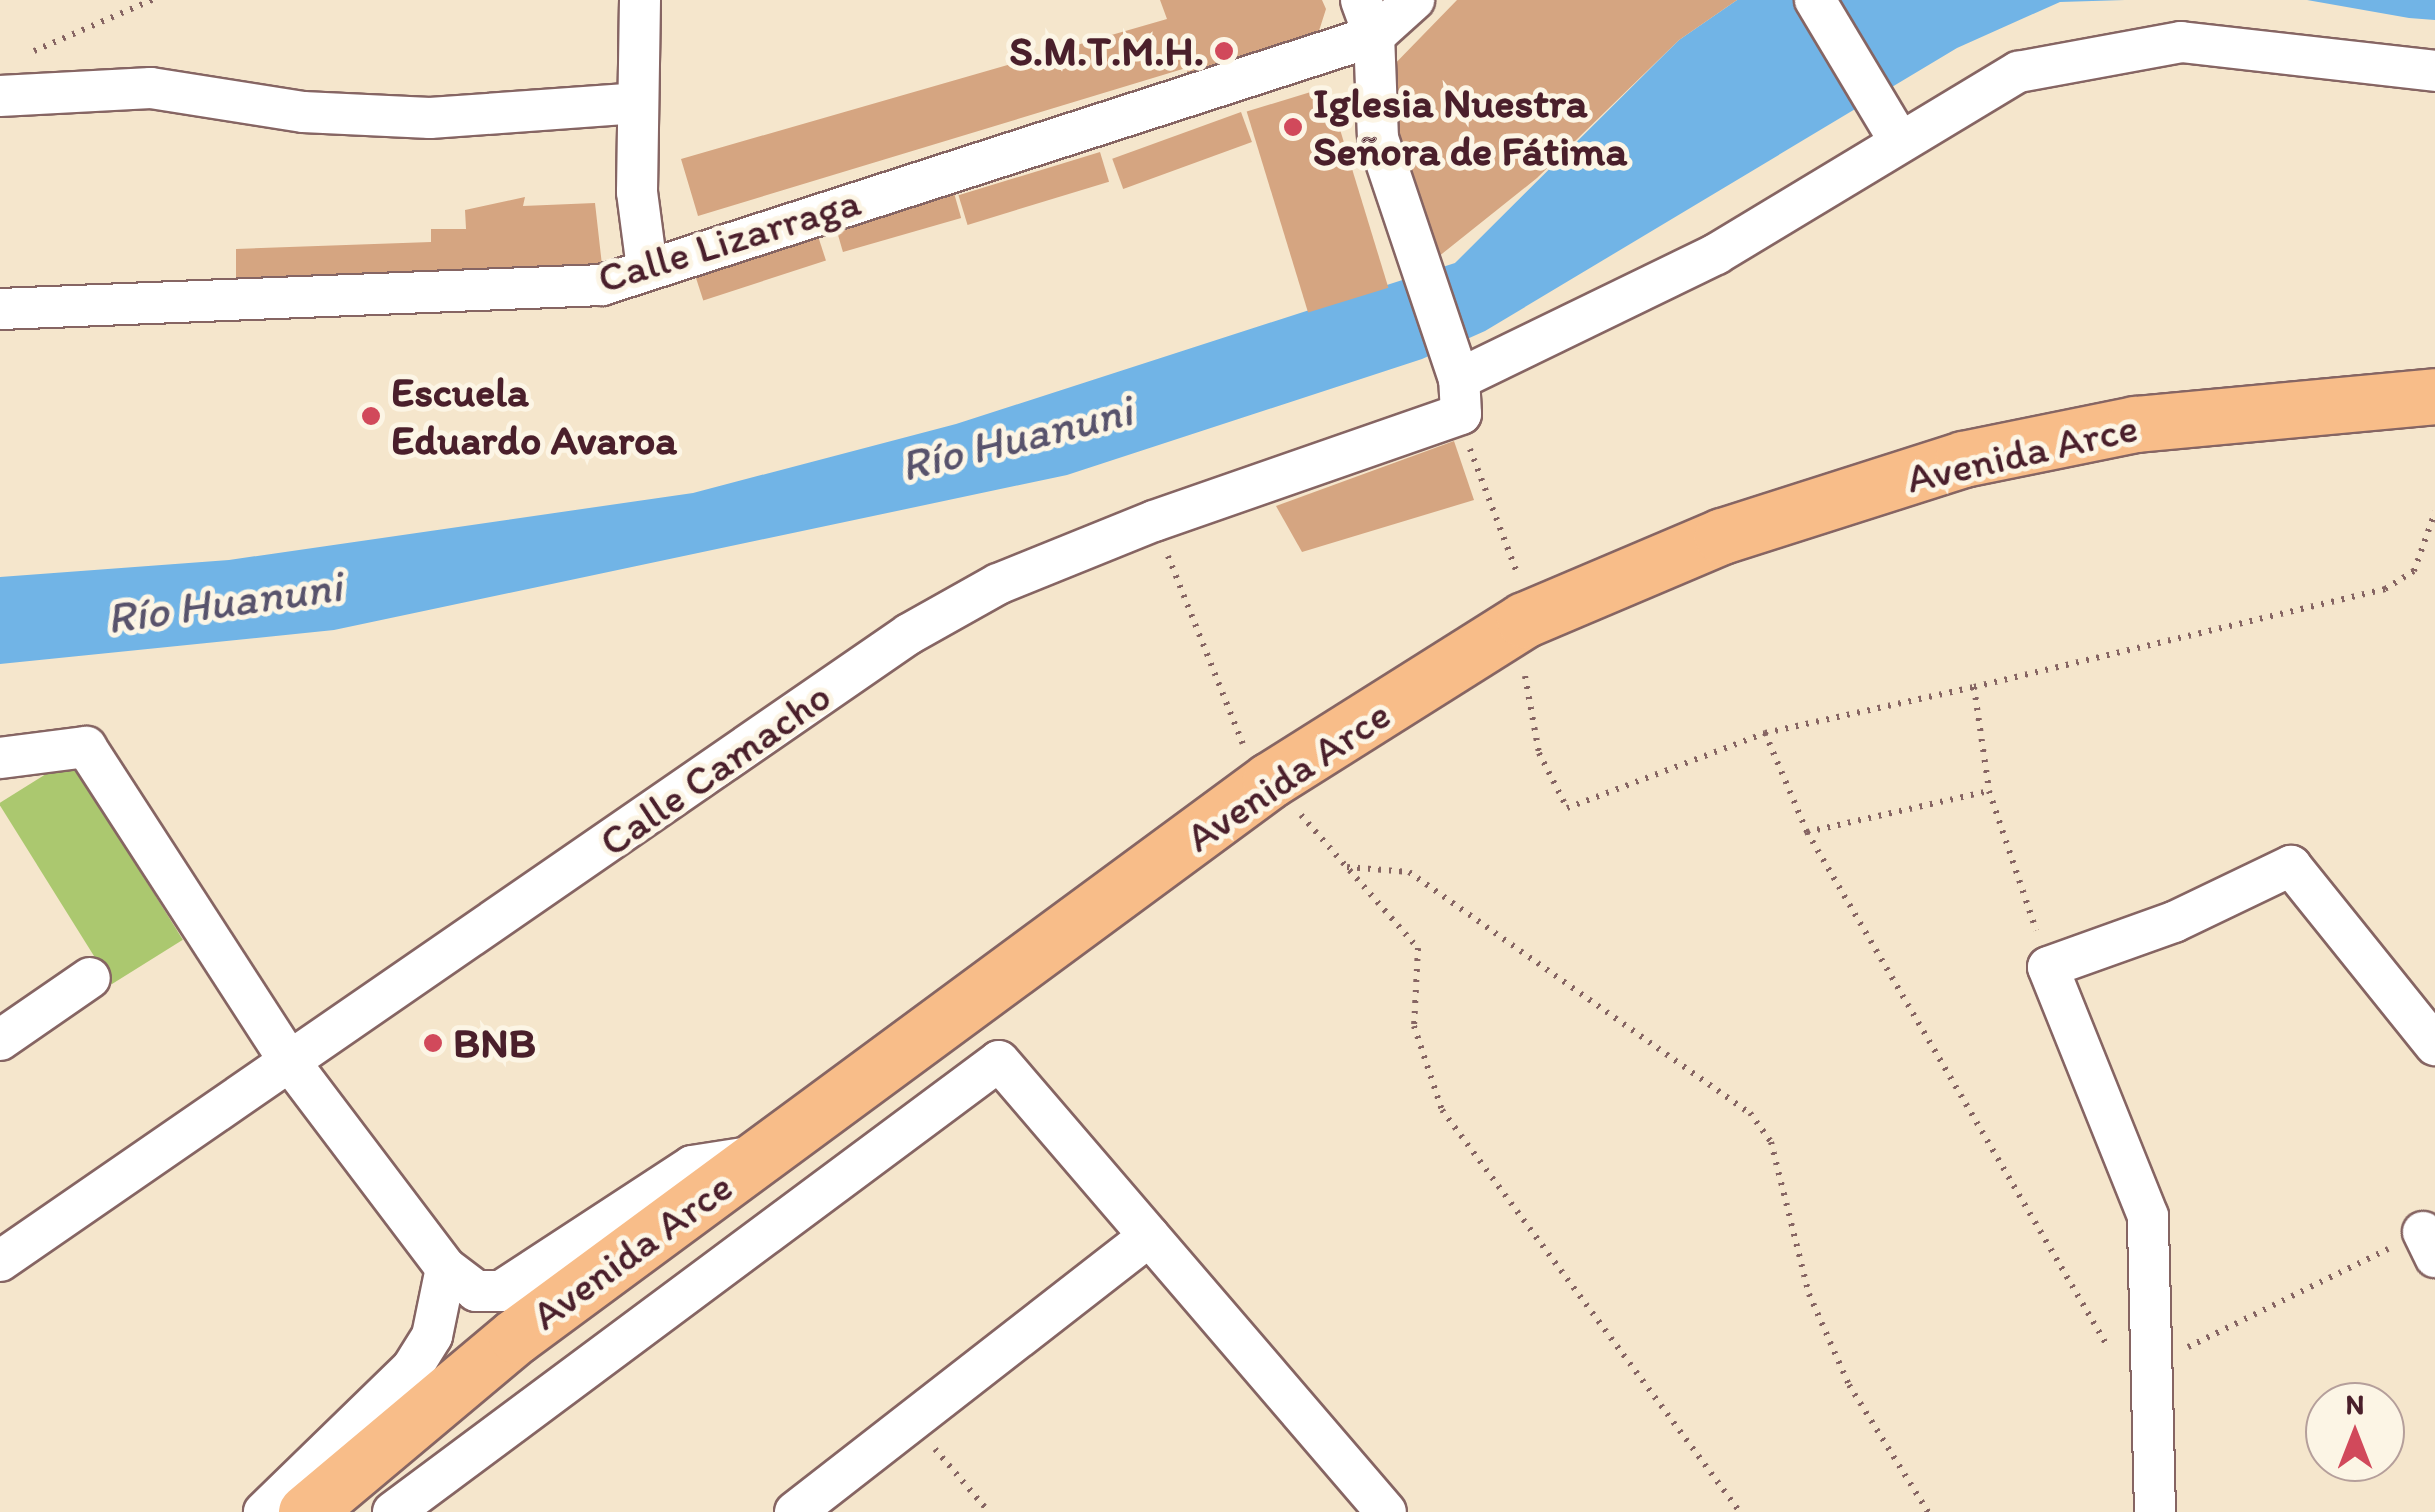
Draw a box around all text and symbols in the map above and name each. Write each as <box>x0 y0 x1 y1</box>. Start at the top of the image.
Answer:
place label: S.M.T.M.H. <box>1009 26 1204 76</box>
marker: S.M.T.M.H. <box>1213 40 1235 62</box>
place label: Iglesia Nuestra Señora de Fátima <box>1313 78 1625 176</box>
marker: Iglesia Nuestra Señora de Fátima <box>1282 116 1304 138</box>
street label: Calle Lizarraga <box>592 176 866 304</box>
place label: Escuela Eduardo Avaroa <box>391 367 677 466</box>
water label: Río Huanuni <box>895 383 1137 493</box>
street label: Avenida Arce <box>1901 402 2143 504</box>
marker: Escuela Eduardo Avaroa <box>360 405 382 427</box>
water label: Río Huanuni <box>103 559 345 645</box>
street label: Calle Camacho <box>590 671 840 867</box>
street label: Avenida Arce <box>1176 689 1400 863</box>
place label: BNB <box>453 1018 536 1068</box>
marker: BNB <box>422 1032 444 1054</box>
street label: Avenida Arce <box>522 1161 742 1341</box>
north arrow <box>2305 1382 2405 1482</box>
text: N <box>2346 1387 2364 1421</box>

